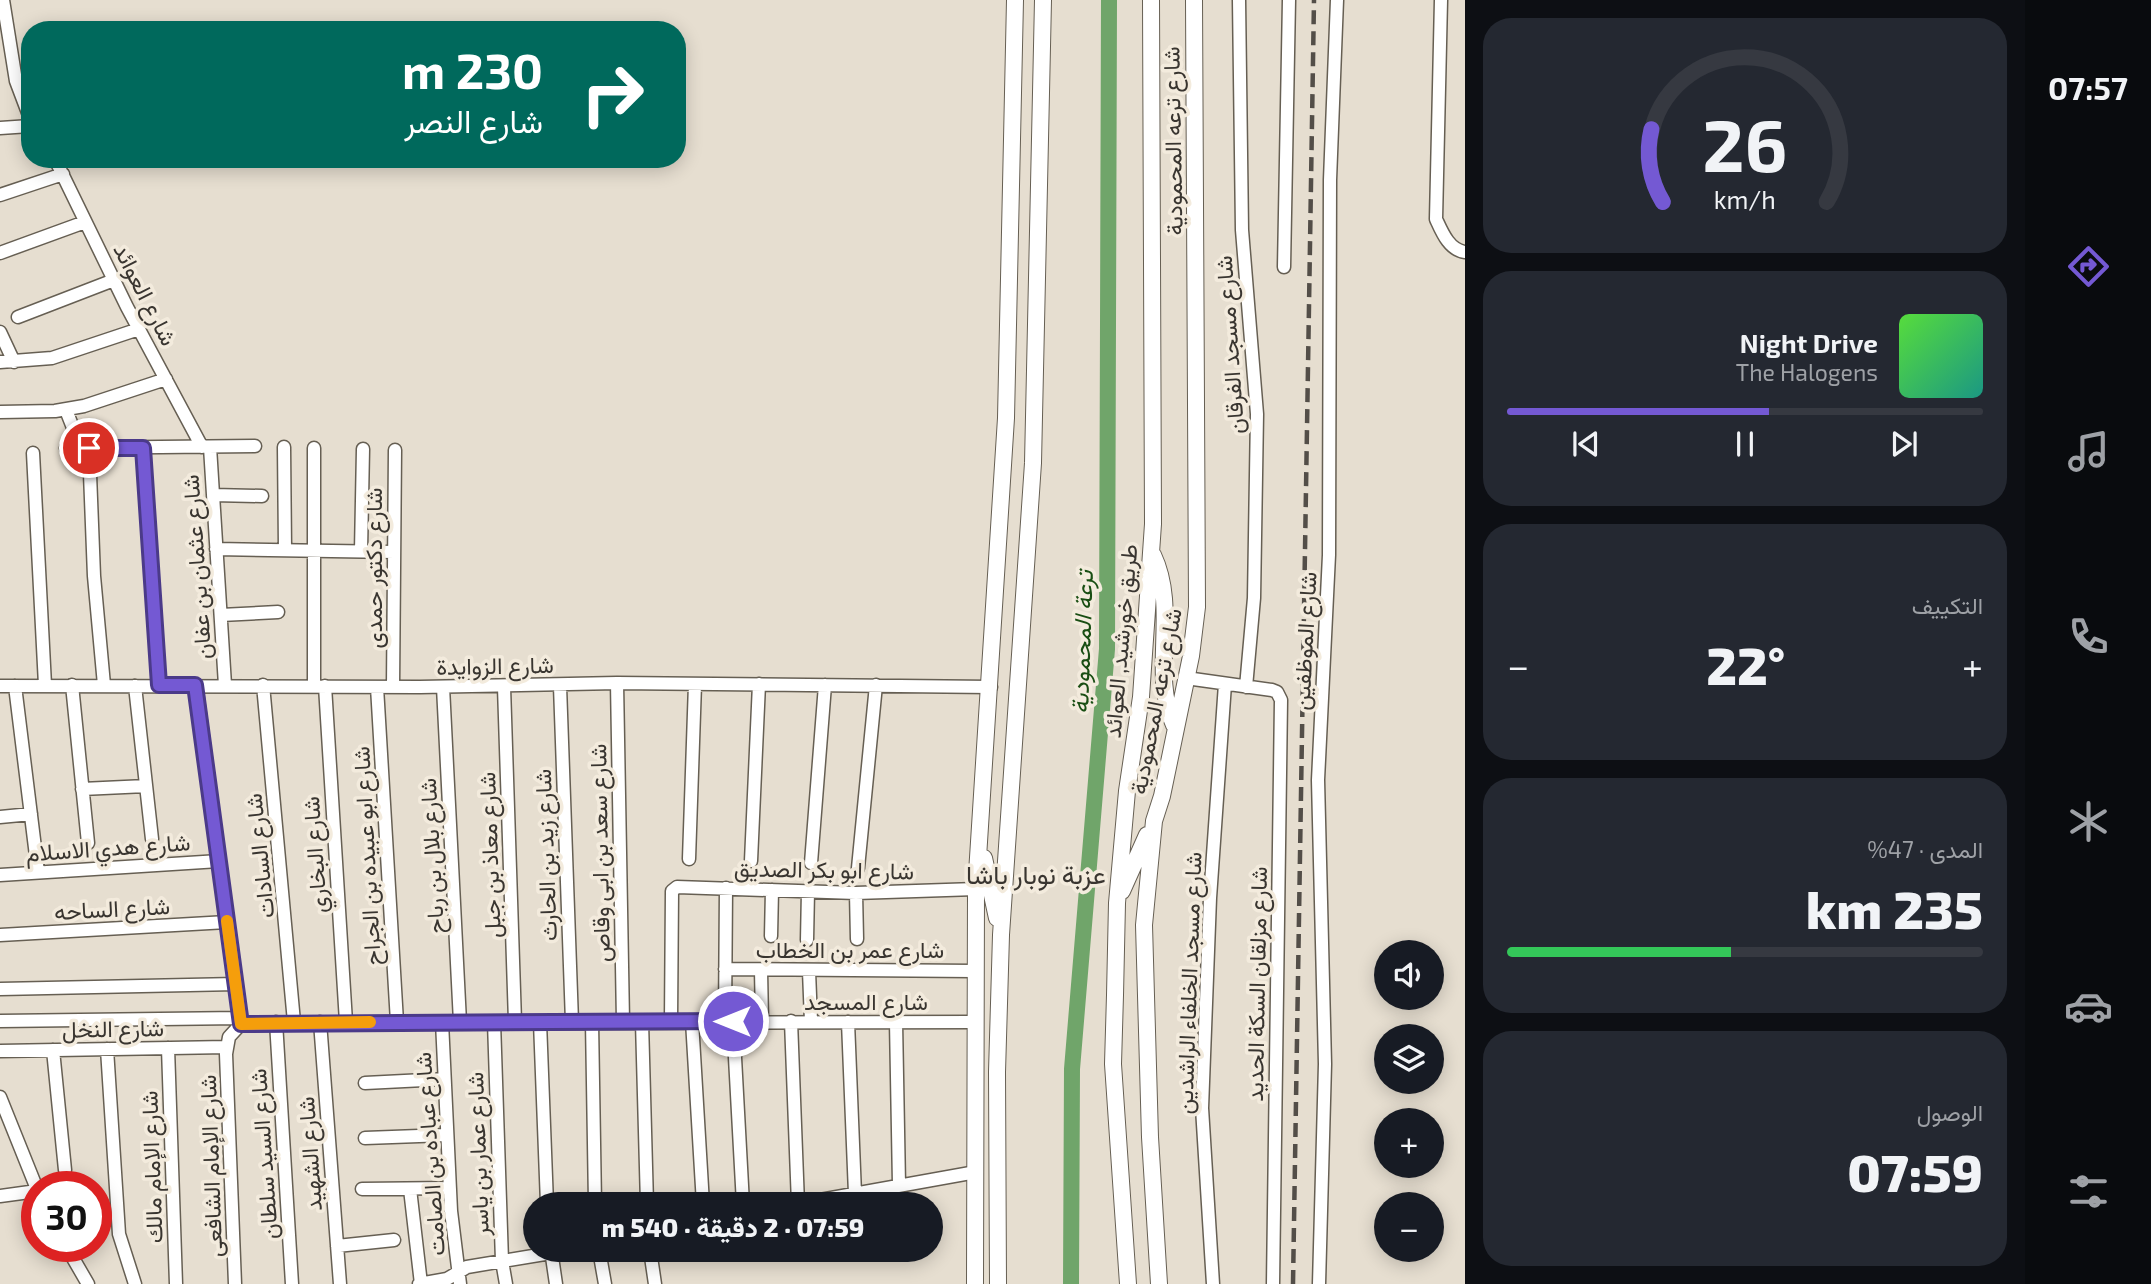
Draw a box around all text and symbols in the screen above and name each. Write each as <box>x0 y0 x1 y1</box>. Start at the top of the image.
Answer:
text: 230 m <box>402 40 543 99</box>
street label: شارع ترعه المحمودية <box>1156 46 1191 236</box>
icon: right <box>567 49 658 140</box>
text: 07:57 <box>2048 68 2128 106</box>
text: 26 <box>1702 99 1788 187</box>
text: شارع النصر <box>404 101 543 139</box>
text: km/h <box>1714 183 1776 213</box>
street label: شارع العوائد <box>106 238 184 351</box>
icon: directions <box>2064 242 2113 291</box>
street label: شارع مسجد الفرقان <box>1209 255 1252 435</box>
text: Night Drive <box>1740 327 1878 358</box>
text: The Halogens <box>1736 358 1878 386</box>
pin <box>59 418 119 478</box>
icon: previous <box>1567 425 1605 463</box>
icon: pause <box>1726 425 1764 463</box>
icon: next <box>1885 425 1923 463</box>
icon: music <box>2064 427 2113 476</box>
icon: arrive <box>70 429 108 467</box>
street label: شارع عثمان بن عفان <box>176 474 219 660</box>
street label: شارع دكتور حمدى <box>359 488 390 648</box>
street label: طريق خورشيد, العوائد <box>1098 543 1144 739</box>
water label: ترعة المحمودية <box>1064 567 1100 714</box>
street label: شارع الموظفين <box>1286 571 1325 711</box>
text: التكييف <box>1912 591 1983 619</box>
street label: شارع ترعه المحمودية <box>1123 606 1190 797</box>
icon: phone <box>2064 612 2113 661</box>
text: 22° <box>1706 633 1785 695</box>
text: − <box>1507 642 1529 688</box>
text: + <box>1962 642 1983 688</box>
street label: شارع الزوايدة <box>436 650 554 683</box>
street label: شارع سعد بن ابى وقاص <box>583 744 618 962</box>
street label: شارع ابو عبيده بن الجراح <box>346 746 389 966</box>
street label: شارع زيد بن الحارث <box>528 768 565 942</box>
street label: شارع معاذ بن جبل <box>472 771 509 939</box>
street label: شارع بلال بن رباح <box>413 777 452 935</box>
street label: شارع السادات <box>239 792 282 920</box>
street label: شارع البخاري <box>296 795 338 914</box>
icon: climate <box>2064 797 2113 846</box>
street label: شارع هدي الاسلام <box>25 827 192 873</box>
text: المدى · 47% <box>1867 835 1983 863</box>
street label: شارع مسجد الخلفاء الراشدين <box>1169 851 1210 1115</box>
street label: شارع ابو بكر الصديق <box>734 853 914 888</box>
district label: عزبة نوبار باشا <box>966 858 1106 891</box>
street label: شارع مزلقان السكة الحديد <box>1240 866 1275 1102</box>
text: 235 km <box>1806 877 1983 939</box>
street label: شارع الساحه <box>53 891 171 928</box>
street label: شارع عمر بن الخطاب <box>756 935 944 966</box>
map controls <box>1374 940 1444 1262</box>
button: sound <box>1374 940 1444 1010</box>
icon: car <box>2064 982 2113 1031</box>
position arrow <box>696 984 770 1058</box>
street label: شارع المسجد <box>804 987 928 1018</box>
street label: شارع النخل <box>62 1013 164 1046</box>
button: layers <box>1374 1024 1444 1094</box>
street label: شارع عباده بن الصامت <box>408 1051 453 1257</box>
street label: شارع السيد سلطان <box>243 1068 286 1240</box>
street label: شارع عمار بن ياسر <box>460 1071 497 1238</box>
street label: شارع الإمام الشافعى <box>193 1074 230 1258</box>
street label: شارع الإمام مالك <box>134 1090 171 1244</box>
street label: شارع الشهيد <box>291 1096 330 1212</box>
text: الوصول <box>1917 1098 1983 1126</box>
button: + <box>1374 1108 1444 1178</box>
text: 07:59 <box>1847 1140 1983 1202</box>
icon: filters <box>2064 1167 2113 1216</box>
speed limit sign: 30 <box>21 1171 112 1262</box>
button: − <box>1374 1192 1444 1262</box>
text: 07:59 · 2 دقيقة · 540 m <box>602 1211 864 1242</box>

